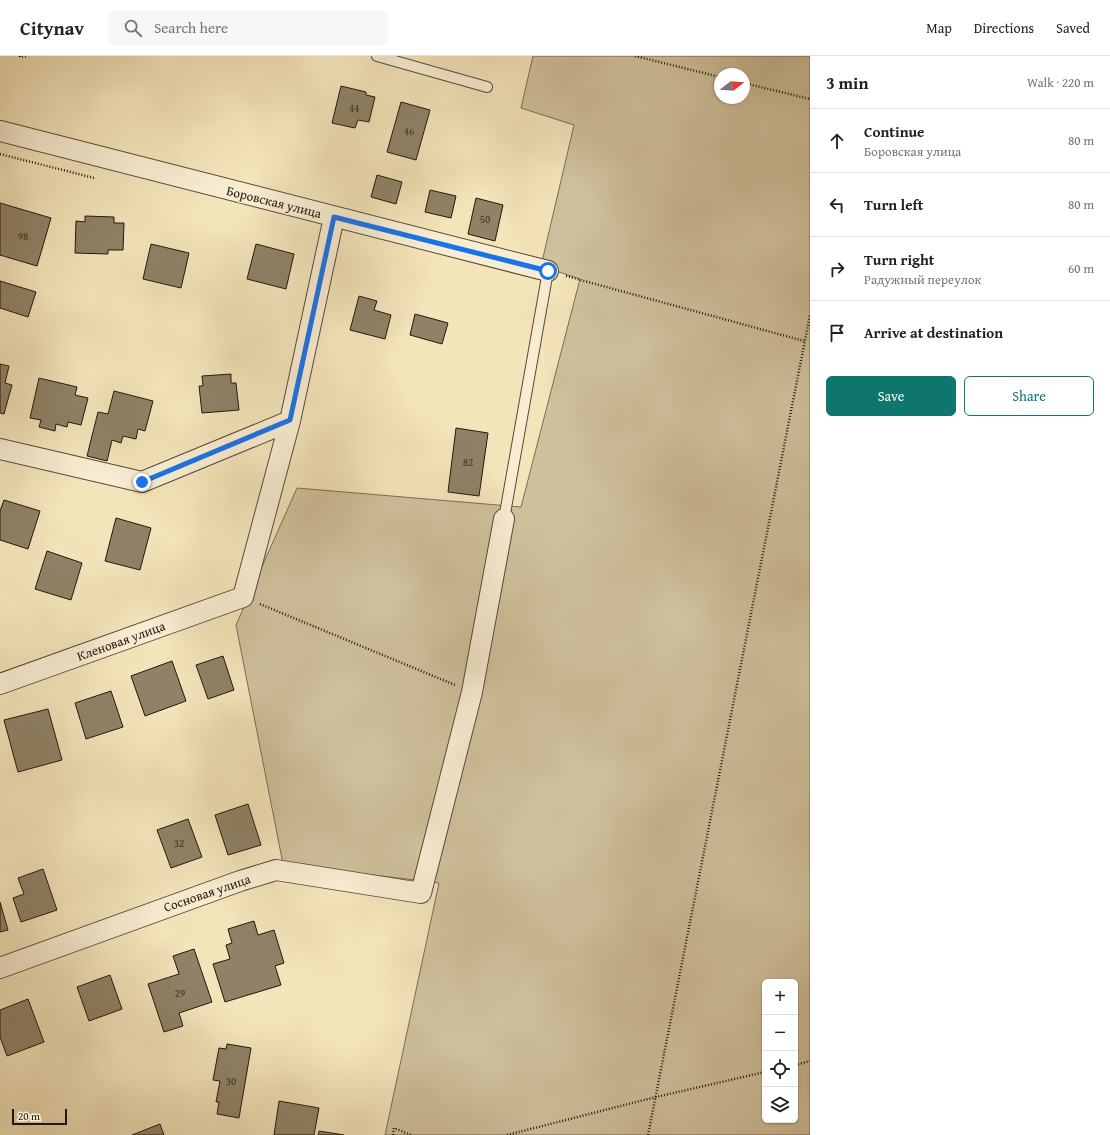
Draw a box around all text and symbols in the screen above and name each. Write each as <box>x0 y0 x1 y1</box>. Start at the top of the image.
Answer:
search box <box>108 10 388 46</box>
text: Citynav <box>20 14 84 42</box>
icon: search <box>122 17 144 39</box>
text: Search here <box>154 17 228 38</box>
text: Map <box>926 18 952 38</box>
text: Directions <box>974 18 1034 38</box>
text: Saved <box>1056 18 1090 38</box>
north arrow <box>714 68 750 104</box>
text: 3 min <box>826 70 868 95</box>
text: Walk · 220 m <box>1027 73 1094 92</box>
house number: 44 <box>349 100 359 116</box>
text: Continue <box>864 121 925 142</box>
house number: 46 <box>404 123 414 139</box>
icon: ahead <box>826 130 848 152</box>
text: 80 m <box>1068 131 1094 150</box>
text: Боровская улица <box>864 142 961 161</box>
street label: Боровская улица <box>224 181 324 223</box>
icon: left <box>826 194 848 216</box>
text: Turn left <box>864 194 923 215</box>
text: 80 m <box>1068 195 1094 214</box>
house number: 50 <box>480 211 490 227</box>
house number: 98 <box>18 228 28 244</box>
text: Turn right <box>864 249 935 270</box>
icon: right <box>826 258 848 280</box>
text: 60 m <box>1068 259 1094 278</box>
route start <box>539 262 557 280</box>
text: Радужный переулок <box>864 270 981 289</box>
icon: arrive <box>826 322 848 344</box>
text: Arrive at destination <box>864 322 1003 343</box>
button: Save <box>826 376 956 416</box>
button: Share <box>964 376 1094 416</box>
house number: 82 <box>463 454 473 470</box>
route end <box>133 473 151 491</box>
street label: Кленовая улица <box>74 616 168 666</box>
house number: 32 <box>174 835 184 851</box>
street label: Сосновая улица <box>161 869 254 917</box>
map controls <box>762 979 798 1123</box>
button: + <box>762 979 798 1015</box>
house number: 29 <box>175 985 185 1001</box>
button: − <box>762 1015 798 1051</box>
button: locate <box>762 1051 798 1087</box>
house number: 30 <box>226 1073 236 1089</box>
button: layers <box>762 1087 798 1123</box>
scale bar <box>12 1107 67 1126</box>
text: 20 m <box>18 1108 40 1124</box>

